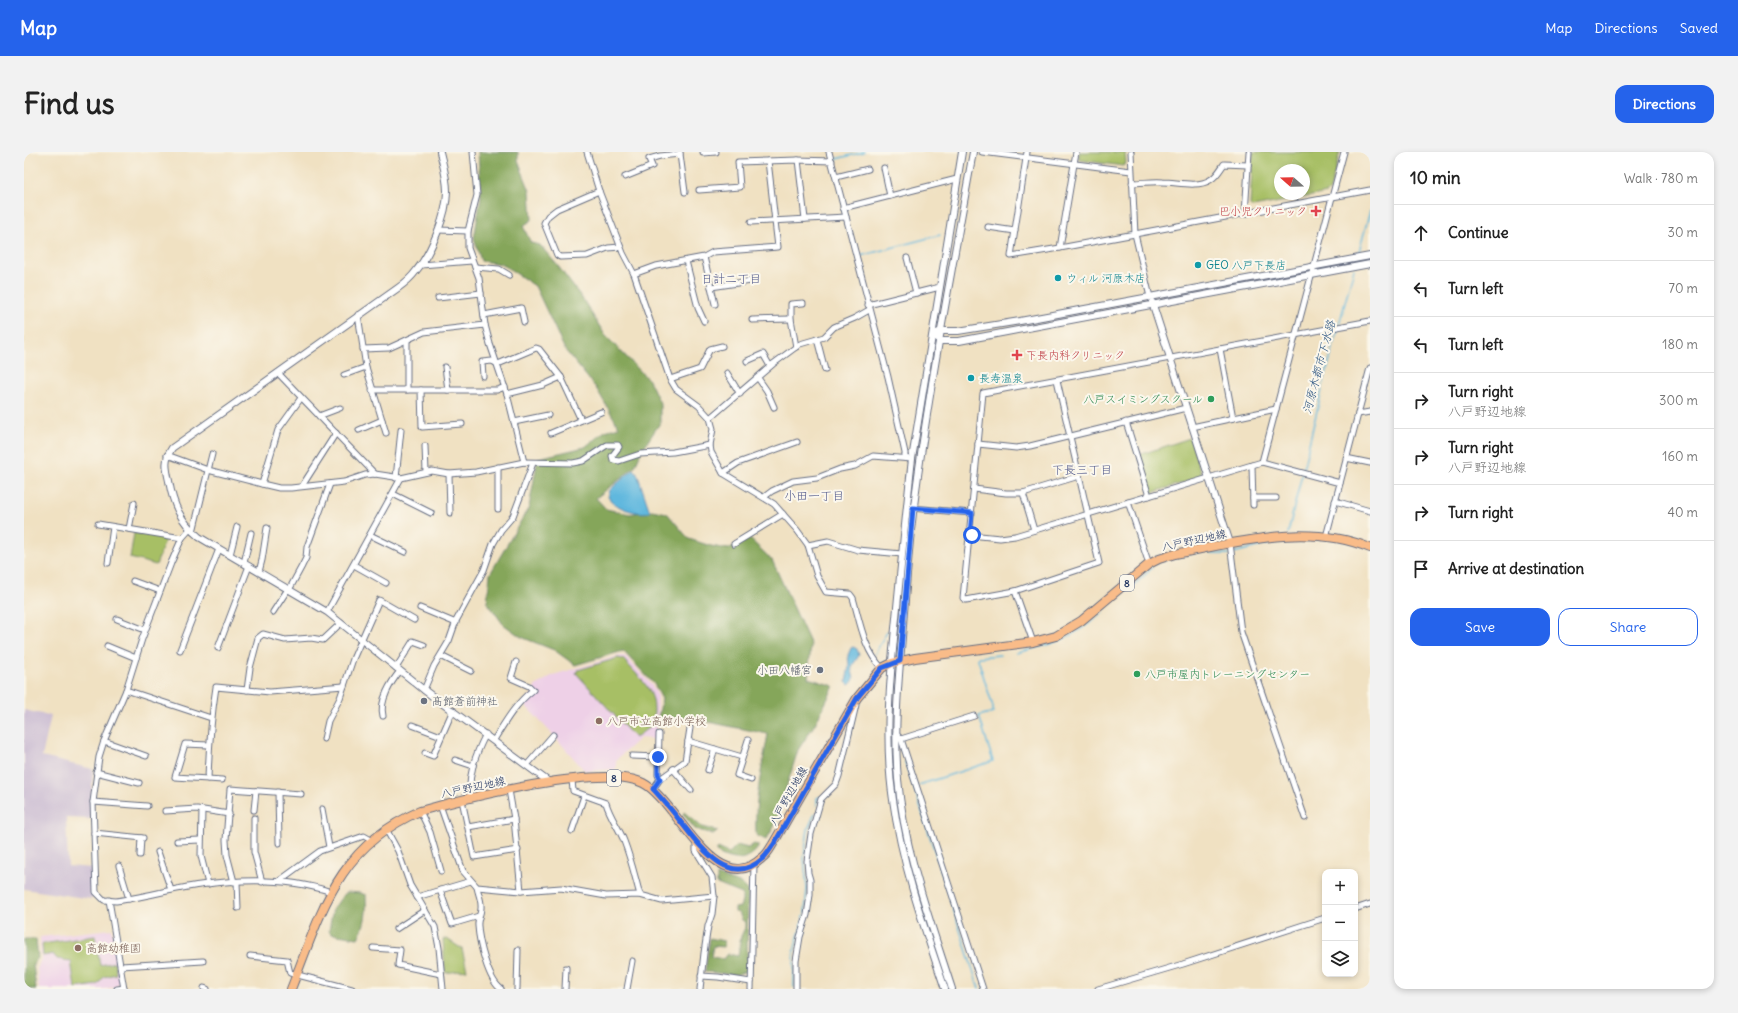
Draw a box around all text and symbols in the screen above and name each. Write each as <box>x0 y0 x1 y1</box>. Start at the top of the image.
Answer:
text: Map <box>20 16 57 40</box>
text: Map <box>1545 19 1572 37</box>
text: Directions <box>1594 19 1658 37</box>
text: Saved <box>1680 19 1718 37</box>
button: Directions <box>1615 85 1714 123</box>
text: Find us <box>24 86 115 122</box>
north arrow <box>1274 164 1310 200</box>
text: 10 min <box>1410 167 1461 189</box>
text: Walk · 780 m <box>1624 170 1698 187</box>
place label: 巴小児クリニック <box>1219 204 1307 218</box>
marker: 巴小児クリニック <box>1310 205 1322 217</box>
icon: ahead <box>1410 222 1432 244</box>
text: Continue <box>1448 223 1509 242</box>
text: 30 m <box>1668 224 1698 241</box>
place label: GEO 八戸下長店 <box>1206 258 1286 272</box>
marker: GEO 八戸下長店 <box>1193 260 1203 270</box>
district label: 日計二丁目 <box>701 271 761 286</box>
place label: ウィル 河原木店 <box>1066 271 1146 285</box>
marker: ウィル 河原木店 <box>1053 273 1063 283</box>
icon: left <box>1410 278 1432 300</box>
text: Turn left <box>1448 279 1503 298</box>
text: 70 m <box>1669 280 1698 297</box>
water label: 河原木都市下水路 <box>1299 318 1338 415</box>
icon: left <box>1410 334 1432 356</box>
text: Turn left <box>1448 335 1503 354</box>
text: 180 m <box>1662 336 1698 353</box>
place label: 下長内科クリニック <box>1026 348 1125 362</box>
marker: 下長内科クリニック <box>1011 349 1023 361</box>
place label: 長寿温泉 <box>979 371 1023 385</box>
marker: 長寿温泉 <box>966 373 976 383</box>
text: Turn right <box>1448 382 1513 401</box>
icon: right <box>1410 390 1432 412</box>
place label: 八戸スイミングスクール <box>1083 392 1203 406</box>
text: 300 m <box>1659 392 1698 409</box>
marker: 八戸スイミングスクール <box>1206 394 1216 404</box>
text: 八戸野辺地線 <box>1448 403 1526 420</box>
text: Turn right <box>1448 438 1513 457</box>
icon: right <box>1410 446 1432 468</box>
text: 160 m <box>1662 448 1698 465</box>
text: 八戸野辺地線 <box>1448 459 1526 476</box>
district label: 下長三丁目 <box>1052 462 1112 477</box>
district label: 小田一丁目 <box>784 488 844 503</box>
icon: right <box>1410 502 1432 524</box>
text: Turn right <box>1448 503 1513 522</box>
text: 40 m <box>1667 504 1698 521</box>
route start <box>963 526 981 544</box>
street label: 八戸野辺地線 <box>1160 526 1228 554</box>
icon: arrive <box>1410 558 1432 580</box>
text: Arrive at destination <box>1448 559 1584 578</box>
road number: 8 <box>1120 575 1134 591</box>
button: Save <box>1410 608 1550 646</box>
button: Share <box>1558 608 1698 646</box>
place label: 小田八幡宮 <box>757 663 812 677</box>
marker: 小田八幡宮 <box>815 665 825 675</box>
place label: 八戸市屋内トレーニングセンター <box>1145 667 1310 681</box>
marker: 八戸市屋内トレーニングセンター <box>1132 669 1142 679</box>
place label: 髙館蒼前神社 <box>432 694 498 708</box>
marker: 髙館蒼前神社 <box>419 696 429 706</box>
place label: 八戸市立高館小学校 <box>607 714 706 728</box>
marker: 八戸市立高館小学校 <box>594 716 604 726</box>
route end <box>649 748 667 766</box>
street label: 八戸野辺地線 <box>766 764 810 828</box>
road number: 8 <box>607 770 621 786</box>
street label: 八戸野辺地線 <box>439 773 507 801</box>
map controls <box>1322 869 1358 977</box>
button: + <box>1322 869 1358 905</box>
button: − <box>1322 905 1358 941</box>
place label: 高館幼稚園 <box>86 941 141 955</box>
button: layers <box>1322 941 1358 977</box>
marker: 高館幼稚園 <box>73 943 83 953</box>

